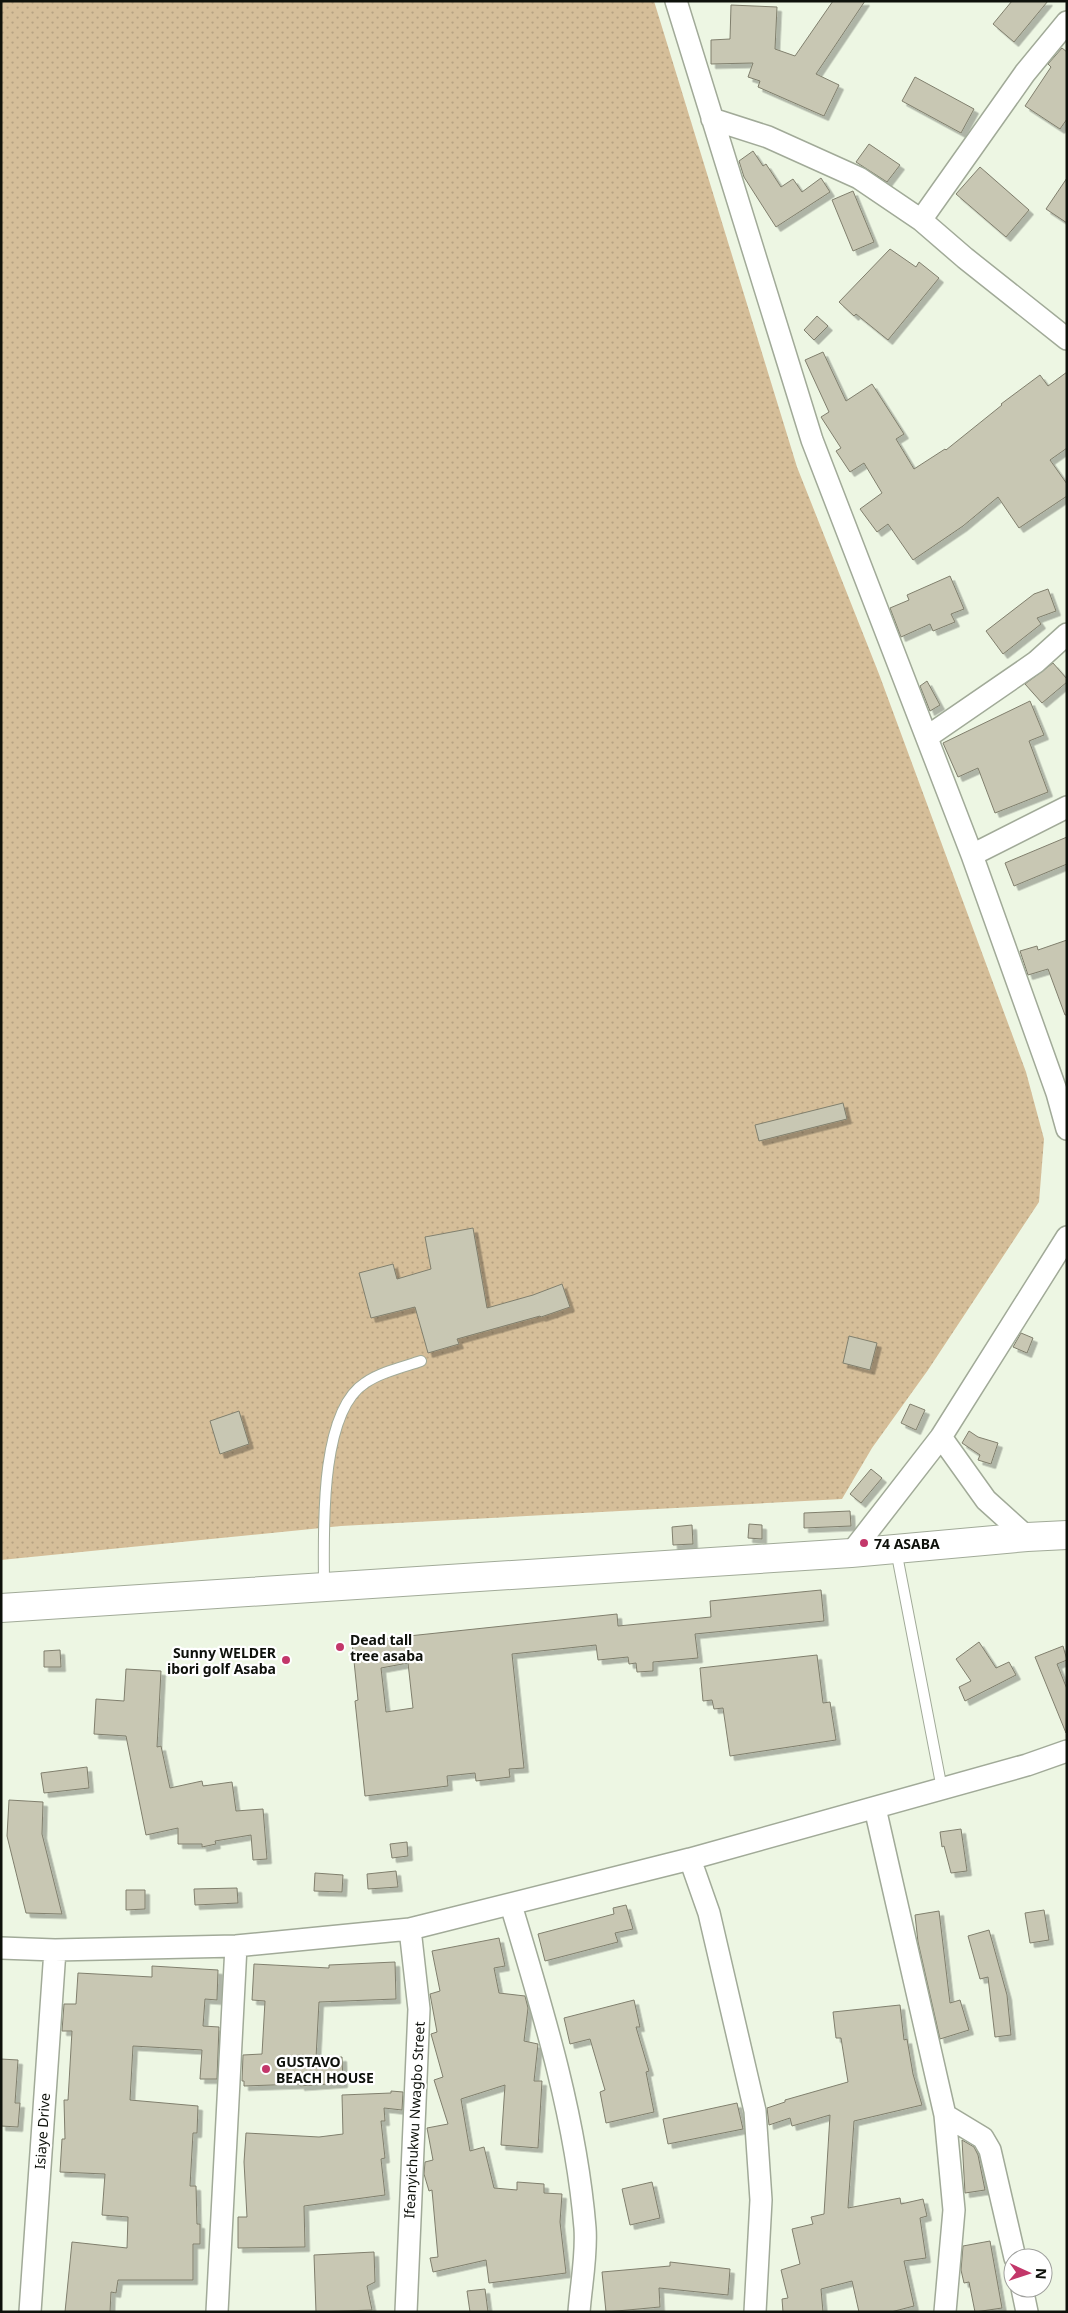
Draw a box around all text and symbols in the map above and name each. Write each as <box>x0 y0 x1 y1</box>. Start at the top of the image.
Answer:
place label: 74 ASABA <box>874 1534 940 1553</box>
marker: 74 ASABA <box>858 1537 870 1549</box>
place label: Dead tall tree asaba <box>350 1630 423 1665</box>
marker: Dead tall tree asaba <box>334 1641 346 1653</box>
place label: Sunny WELDER ibori golf Asaba <box>167 1643 277 1678</box>
marker: Sunny WELDER ibori golf Asaba <box>280 1654 292 1666</box>
street label: Ifeanyichukwu Nwagbo Street <box>399 2021 429 2219</box>
place label: GUSTAVO BEACH HOUSE <box>276 2052 374 2087</box>
marker: GUSTAVO BEACH HOUSE <box>260 2063 272 2075</box>
street label: Isiaye Drive <box>30 2092 54 2170</box>
north arrow <box>1003 2248 1053 2298</box>
text: N <box>1032 2268 1051 2280</box>

